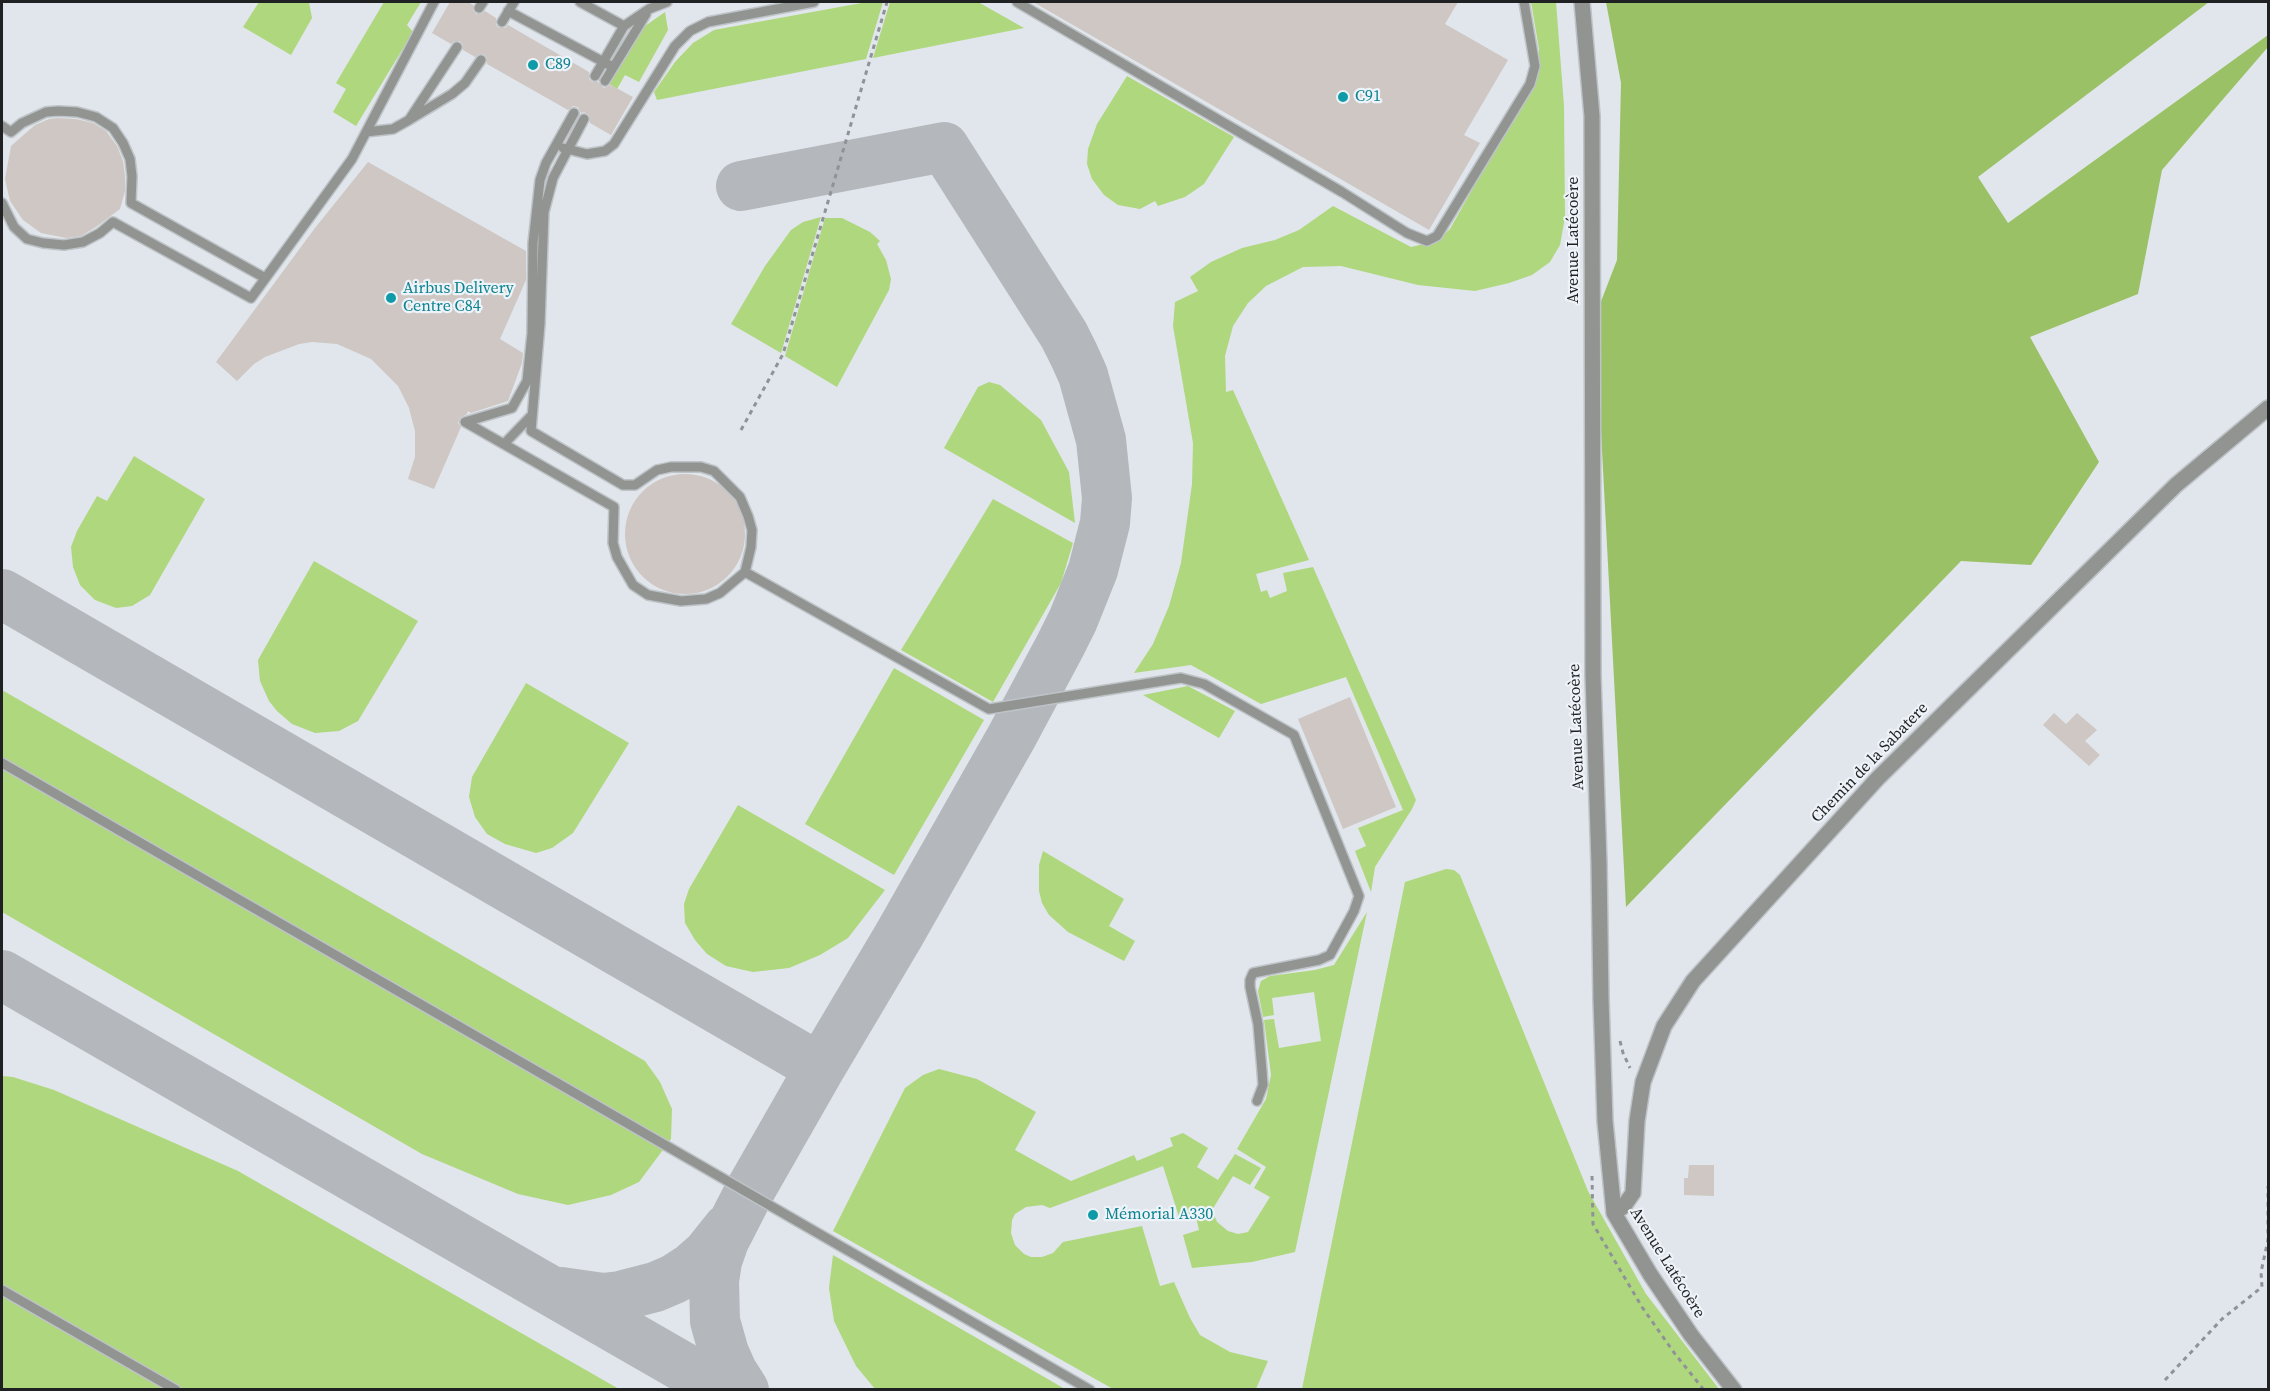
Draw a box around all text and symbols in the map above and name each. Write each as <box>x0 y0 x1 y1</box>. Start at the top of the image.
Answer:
place label: C89 <box>545 55 571 75</box>
marker: C89 <box>526 58 540 72</box>
place label: C91 <box>1355 87 1381 107</box>
marker: C91 <box>1336 90 1350 104</box>
street label: Avenue Latécoère <box>1564 177 1584 303</box>
place label: Airbus Delivery Centre C84 <box>403 279 514 317</box>
marker: Airbus Delivery Centre C84 <box>384 291 398 305</box>
street label: Avenue Latécoère <box>1565 663 1589 791</box>
street label: Chemin de la Sabatere <box>1808 699 1932 827</box>
street label: Avenue Latécoère <box>1625 1204 1709 1322</box>
place label: Mémorial A330 <box>1105 1205 1213 1225</box>
marker: Mémorial A330 <box>1086 1208 1100 1222</box>

